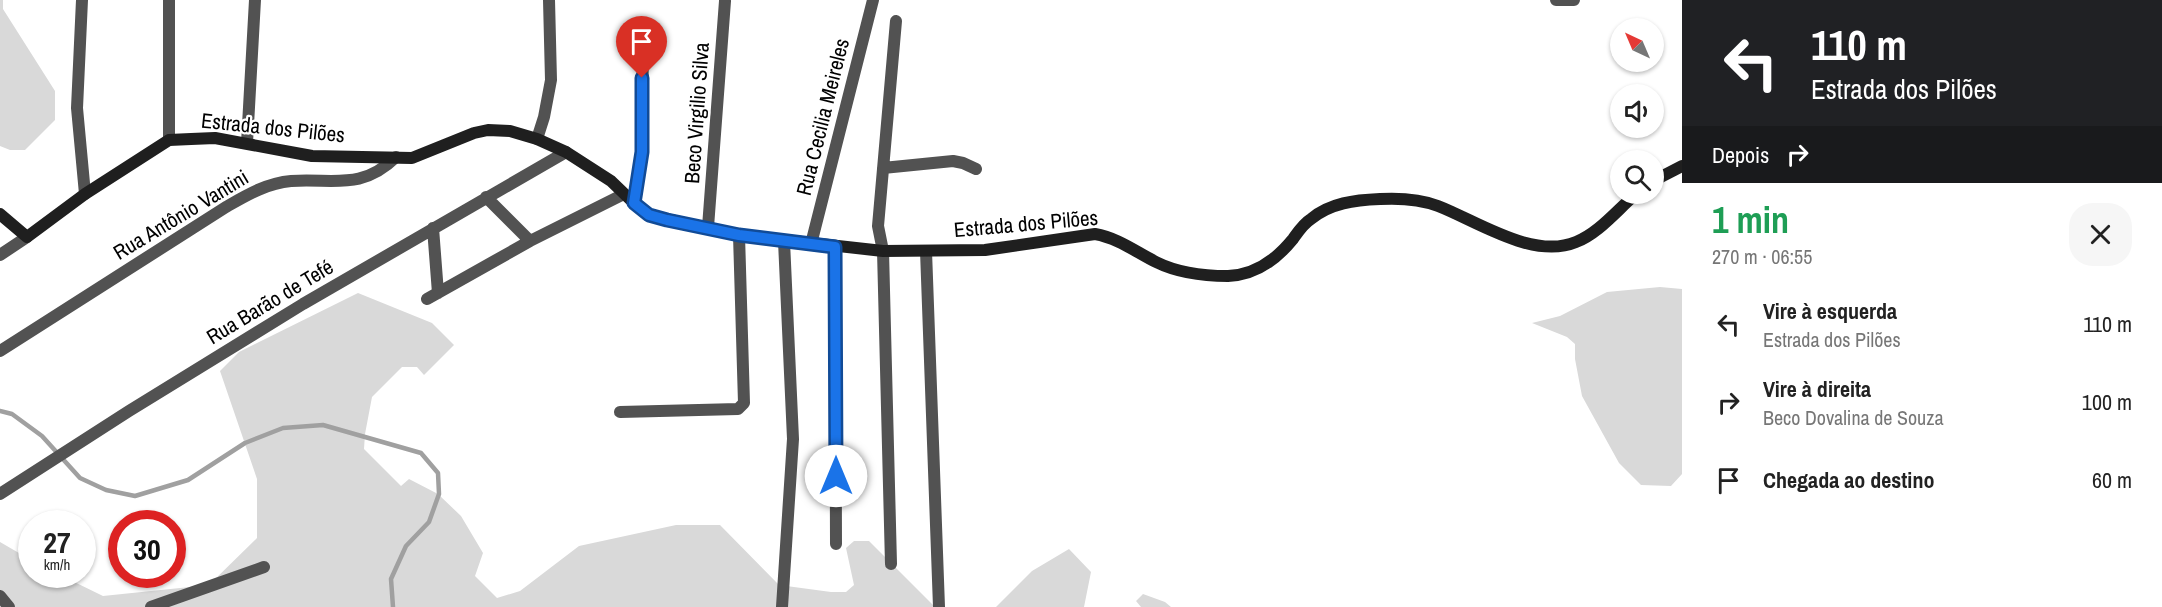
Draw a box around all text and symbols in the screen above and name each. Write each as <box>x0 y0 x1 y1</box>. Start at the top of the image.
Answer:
pin <box>616 16 667 78</box>
text: 110 m <box>1811 17 1907 73</box>
north arrow <box>1610 18 1664 72</box>
map controls <box>1610 18 1664 204</box>
icon: left <box>1712 24 1790 102</box>
icon: arrive <box>625 25 658 58</box>
street label: Rua Cecilia Meireles <box>789 35 856 198</box>
street label: Beco Virgilio Silva <box>677 41 716 184</box>
text: Estrada dos Pilões <box>1811 71 1997 107</box>
button: sound <box>1610 84 1664 138</box>
street label: Estrada dos Pilões <box>200 106 346 149</box>
icon: right <box>1781 138 1814 171</box>
text: Depois <box>1712 140 1769 170</box>
button: search <box>1610 150 1664 204</box>
street label: Rua Antônio Vantini <box>108 163 254 266</box>
text: 1 min <box>1712 196 1789 244</box>
street label: Estrada dos Pilões <box>953 203 1099 244</box>
button: close <box>2069 203 2132 266</box>
text: 270 m · 06:55 <box>1712 243 1812 270</box>
street label: Rua Barão de Tefé <box>201 252 339 351</box>
text: Vire à esquerda <box>1763 296 1897 326</box>
icon: left <box>1712 308 1745 341</box>
text: 110 m <box>2083 309 2132 339</box>
text: Estrada dos Pilões <box>1763 326 1901 353</box>
text: Vire à direita <box>1763 374 1871 404</box>
icon: right <box>1712 386 1745 419</box>
text: 100 m <box>2082 387 2132 417</box>
text: Beco Dovalina de Souza <box>1763 404 1944 431</box>
position arrow <box>804 444 868 508</box>
icon: arrive <box>1712 464 1745 497</box>
text: Chegada ao destino <box>1763 465 1934 495</box>
text: 60 m <box>2092 465 2132 495</box>
speed limit sign: 30 <box>108 510 186 588</box>
text: 27 <box>43 522 71 562</box>
text: km/h <box>44 554 70 575</box>

